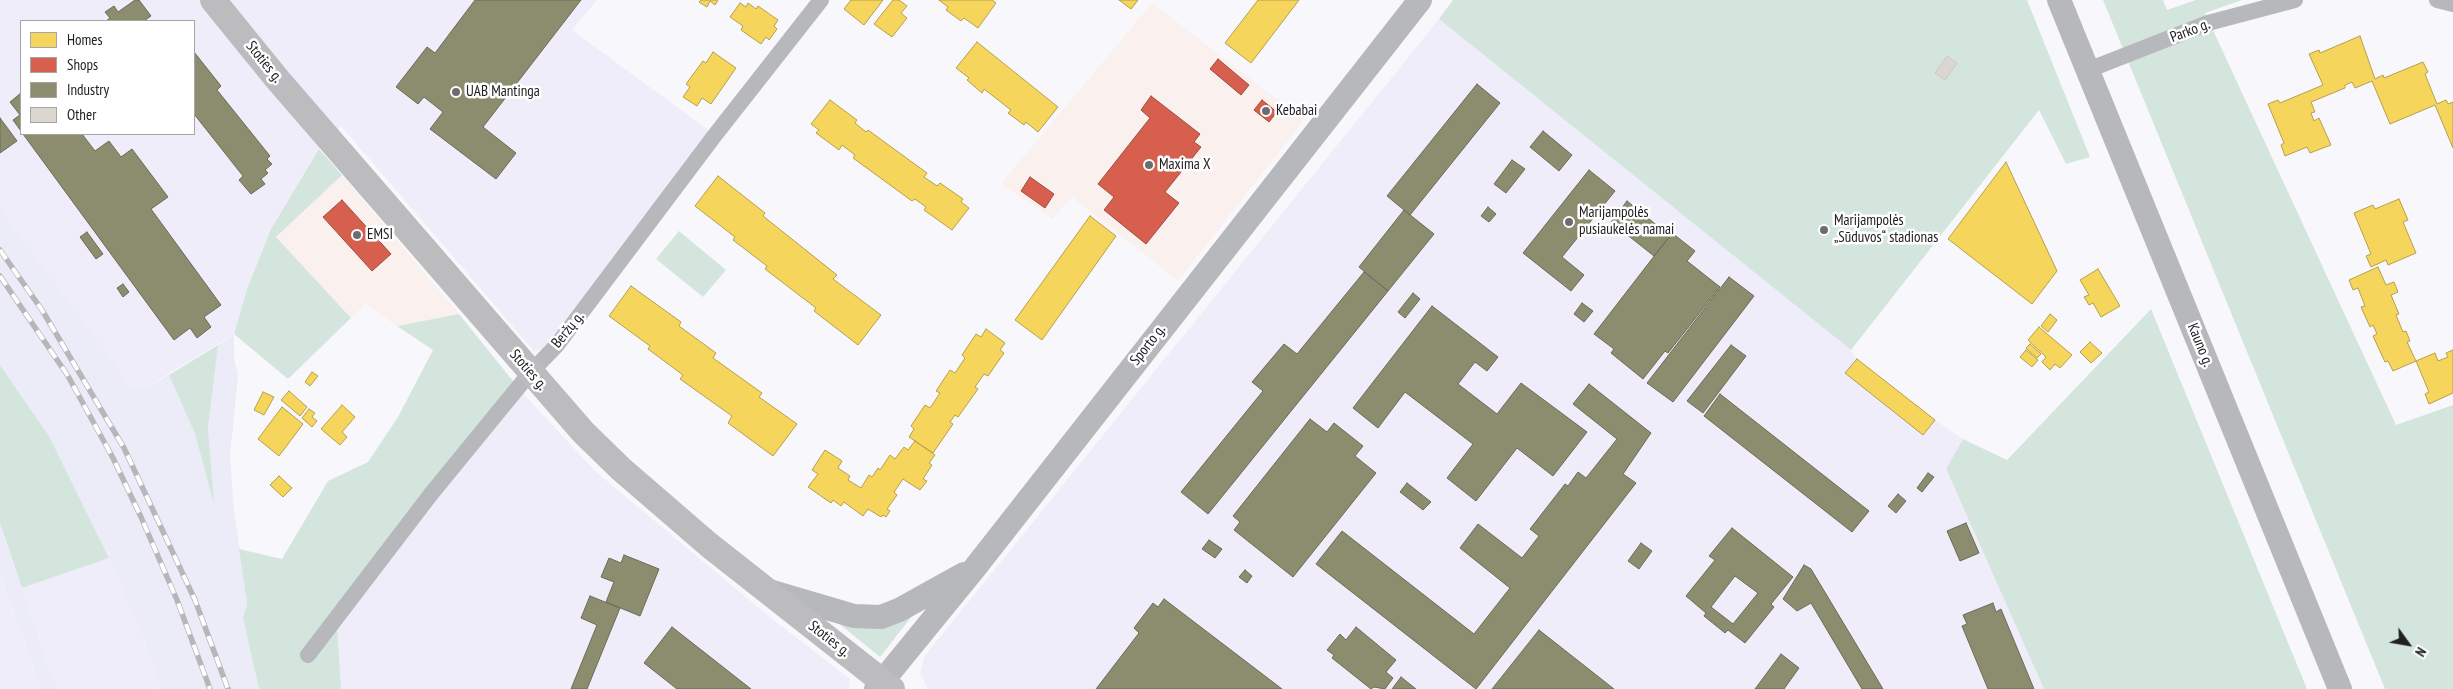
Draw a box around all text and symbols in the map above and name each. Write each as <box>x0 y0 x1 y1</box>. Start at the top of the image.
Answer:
street label: Parko g. <box>2168 15 2212 47</box>
legend <box>20 20 195 135</box>
text: Homes <box>67 30 103 49</box>
street label: Stoties g. <box>242 38 286 86</box>
text: Shops <box>67 55 98 74</box>
text: Industry <box>67 80 109 99</box>
place label: UAB Mantinga <box>466 83 540 101</box>
marker: UAB Mantinga <box>450 86 462 98</box>
place label: Kebabai <box>1276 102 1317 120</box>
text: Other <box>67 105 96 124</box>
marker: Kebabai <box>1260 105 1272 117</box>
place label: Maxima X <box>1159 156 1210 174</box>
marker: Maxima X <box>1143 159 1155 171</box>
place label: Marijampolės pusiaukelės namai <box>1579 204 1674 239</box>
place label: Marijampolės „Sūduvos“ stadionas <box>1834 212 1938 247</box>
marker: Marijampolės pusiaukelės namai <box>1563 216 1575 228</box>
marker: Marijampolės „Sūduvos“ stadionas <box>1818 224 1830 236</box>
place label: EMSI <box>367 226 393 244</box>
marker: EMSI <box>351 229 363 241</box>
street label: Beržų g. <box>548 308 588 352</box>
street label: Sporto g. <box>1127 321 1169 369</box>
street label: Kauno g. <box>2183 321 2217 369</box>
street label: Stoties g. <box>506 346 550 394</box>
street label: Stoties g. <box>805 617 853 661</box>
north arrow <box>2383 619 2433 669</box>
text: N <box>2411 644 2430 660</box>

